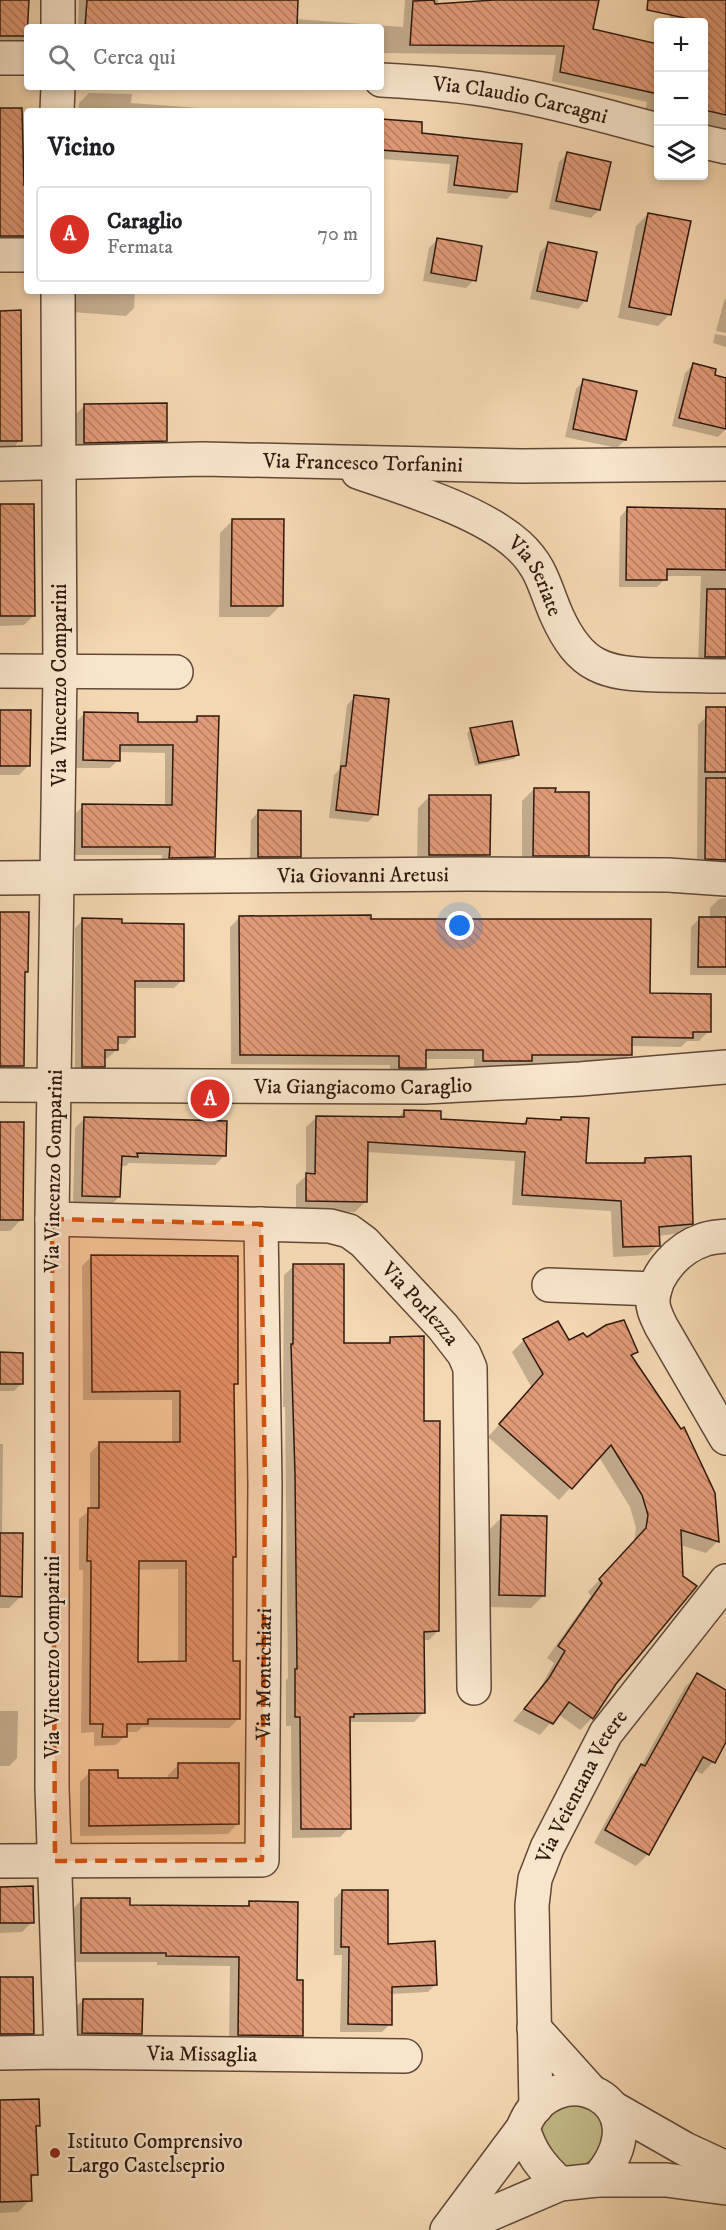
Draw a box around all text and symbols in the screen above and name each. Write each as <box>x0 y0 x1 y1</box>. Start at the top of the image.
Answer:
map controls <box>654 18 708 180</box>
button: + <box>654 18 708 72</box>
search box <box>24 24 384 90</box>
icon: search <box>45 41 78 74</box>
text: Cerca qui <box>93 44 176 71</box>
street label: Via Claudio Carcagni <box>431 71 610 130</box>
button: − <box>654 72 708 126</box>
button: layers <box>654 126 708 180</box>
text: Vicino <box>48 131 115 164</box>
text: Caraglio <box>107 208 182 235</box>
text: A <box>63 222 76 247</box>
text: 70 m <box>317 222 358 247</box>
text: Fermata <box>107 235 173 260</box>
street label: Via Francesco Torfanini <box>262 448 463 479</box>
street label: Via Seriate <box>502 530 568 620</box>
street label: Via Vincenzo Comparini <box>47 584 73 788</box>
street label: Via Giovanni Aretusi <box>276 862 449 890</box>
your location <box>445 911 474 940</box>
street label: Via Vincenzo Comparini <box>39 1069 69 1274</box>
street label: Via Giangiacomo Caraglio <box>253 1073 473 1101</box>
pin: A <box>190 1076 230 1122</box>
street label: Via Porlezza <box>375 1256 464 1351</box>
street label: Via Vincenzo Comparini <box>40 1556 66 1760</box>
street label: Via Montichiari <box>251 1608 278 1741</box>
street label: Via Veientana Vetere <box>530 1704 634 1868</box>
street label: Via Missaglia <box>146 2041 257 2068</box>
place label: Istituto Comprensivo Largo Castelseprio <box>67 2129 243 2179</box>
marker: Istituto Comprensivo Largo Castelseprio <box>48 2146 62 2160</box>

